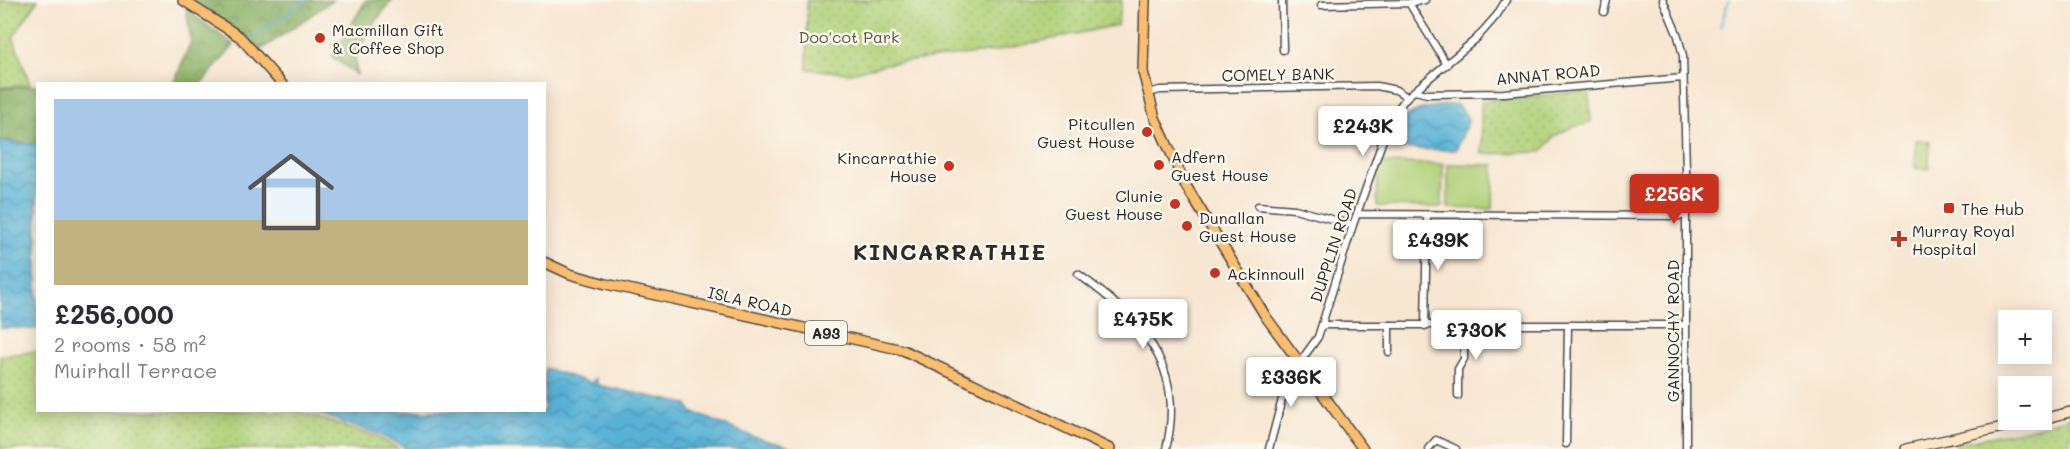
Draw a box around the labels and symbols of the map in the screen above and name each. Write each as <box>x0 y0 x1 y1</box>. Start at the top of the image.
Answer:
place label: Macmillan Gift & Coffee Shop <box>332 19 444 58</box>
park label: Doo'cot Park <box>799 26 899 47</box>
marker: Macmillan Gift & Coffee Shop <box>313 31 327 45</box>
street label: ANNAT ROAD <box>1495 59 1601 89</box>
street label: COMELY BANK <box>1222 63 1335 85</box>
pin: £243K <box>1321 106 1405 157</box>
place label: Pitcullen Guest House <box>1037 113 1135 152</box>
marker: Pitcullen Guest House <box>1140 125 1154 139</box>
place label: Adfern Guest House <box>1171 146 1269 185</box>
place label: Kincarrathie House <box>837 147 937 186</box>
marker: Adfern Guest House <box>1152 158 1166 172</box>
marker: Kincarrathie House <box>942 159 956 173</box>
pin: £256K <box>1632 174 1716 225</box>
place label: Clunie Guest House <box>1065 185 1163 224</box>
street label: DUPPLIN ROAD <box>1305 185 1361 305</box>
marker: Clunie Guest House <box>1168 197 1182 211</box>
place label: The Hub <box>1961 198 2024 219</box>
marker: The Hub <box>1942 201 1956 215</box>
place label: Dunallan Guest House <box>1199 207 1297 246</box>
marker: Dunallan Guest House <box>1180 219 1194 233</box>
pin: £439K <box>1396 220 1480 271</box>
place label: Murray Royal Hospital <box>1912 220 2015 259</box>
marker: Murray Royal Hospital <box>1890 230 1908 248</box>
district label: KINCARRATHIE <box>853 237 1047 266</box>
street label: GANNOCHY ROAD <box>1662 260 1683 402</box>
place label: Ackinnoull <box>1227 263 1305 284</box>
marker: Ackinnoull <box>1208 266 1222 280</box>
street label: ISLA ROAD <box>706 281 794 321</box>
pin: £475K <box>1101 299 1185 350</box>
pin: £730K <box>1434 310 1518 361</box>
road number: A93 <box>805 321 847 345</box>
pin: £336K <box>1249 357 1333 408</box>

